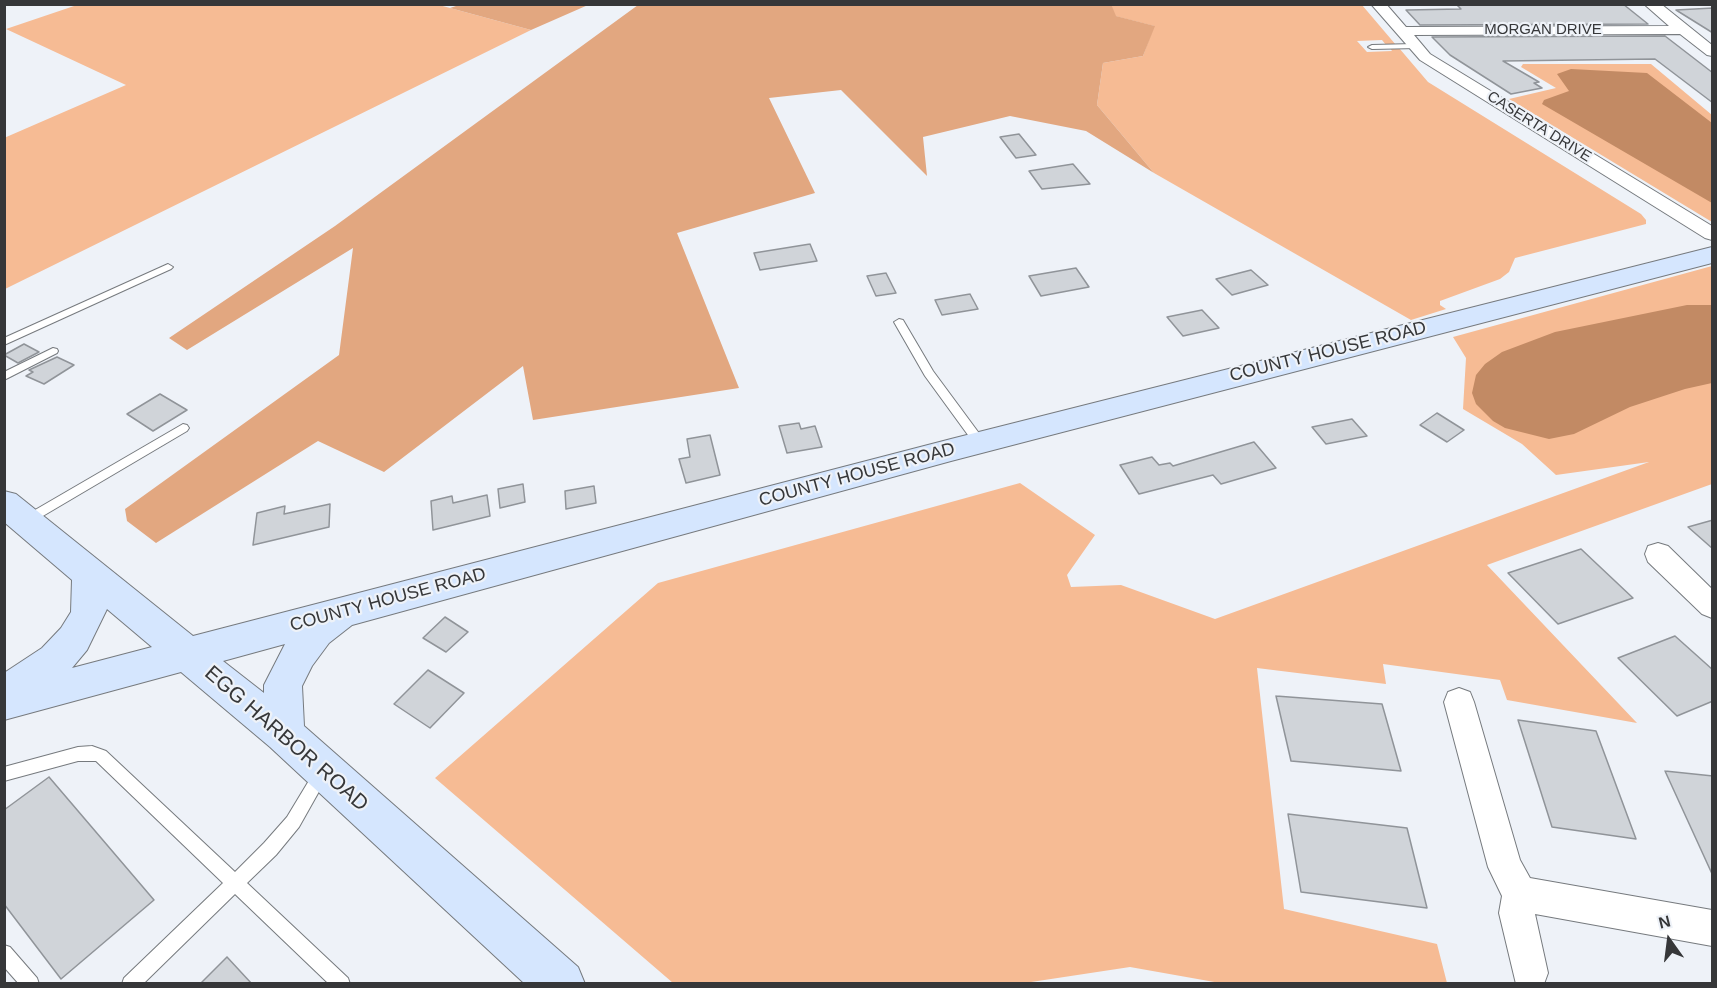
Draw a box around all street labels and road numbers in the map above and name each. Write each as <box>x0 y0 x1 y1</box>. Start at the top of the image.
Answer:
street label: MORGAN DRIVE <box>1484 21 1602 39</box>
street label: CASERTA DRIVE <box>1484 88 1594 166</box>
street label: COUNTY HOUSE ROAD <box>1227 317 1429 387</box>
street label: COUNTY HOUSE ROAD <box>757 438 957 512</box>
street label: COUNTY HOUSE ROAD <box>288 563 488 637</box>
street label: EGG HARBOR ROAD <box>199 661 373 817</box>

